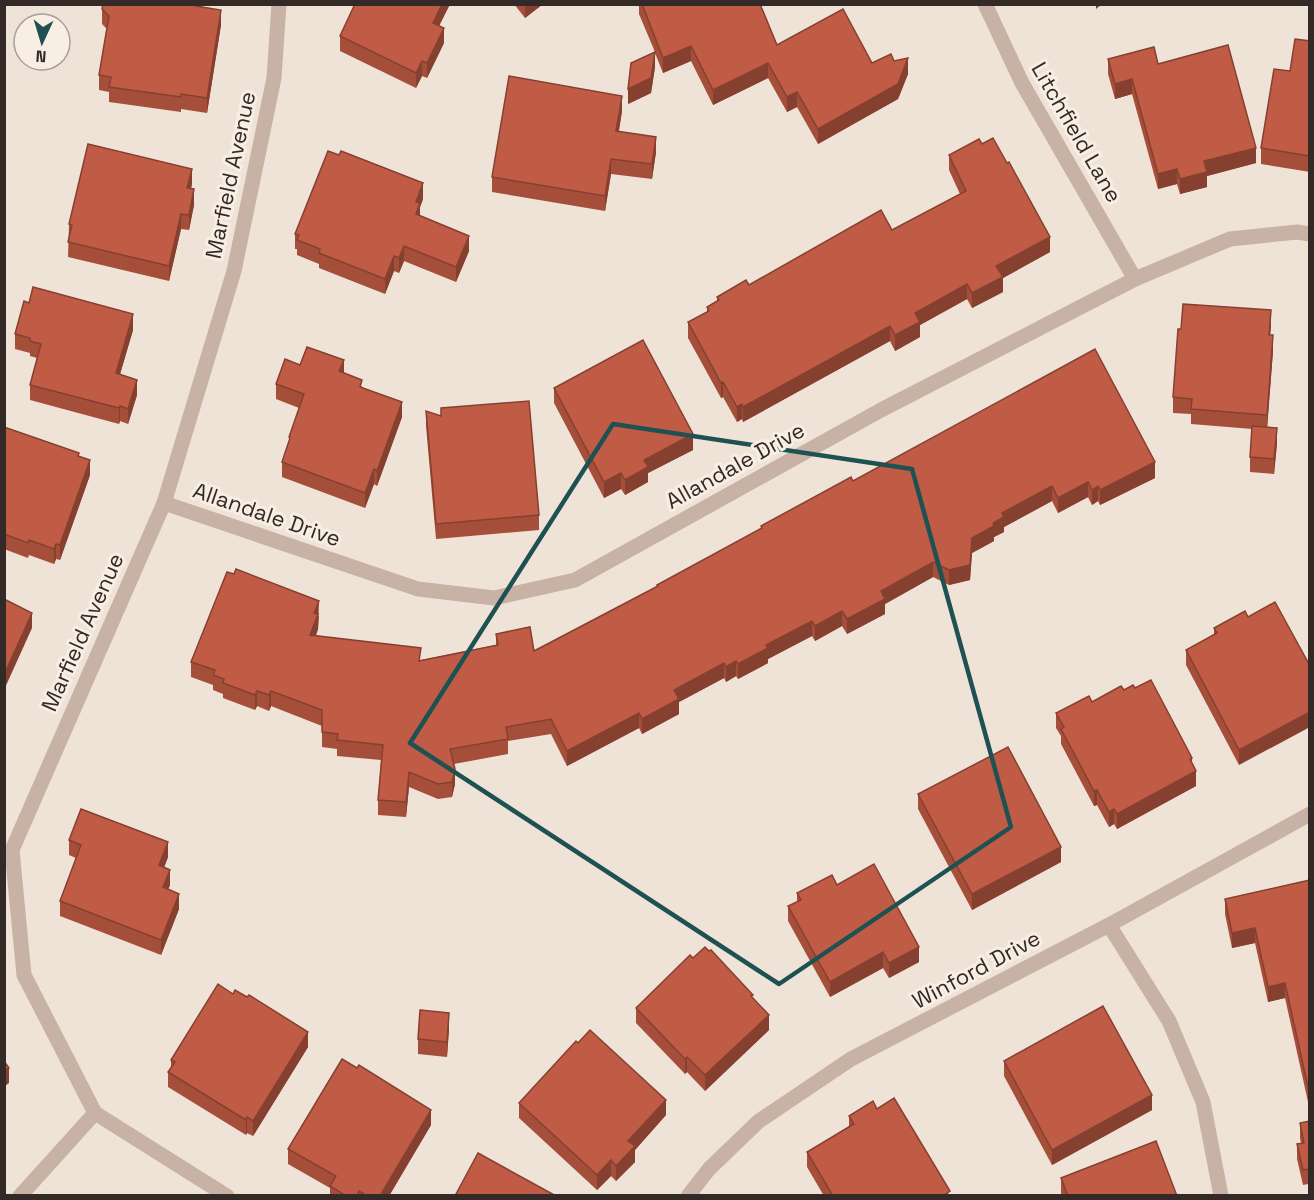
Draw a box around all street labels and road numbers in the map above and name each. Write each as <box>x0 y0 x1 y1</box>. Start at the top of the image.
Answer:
street label: Litchfield Lane <box>1026 57 1128 207</box>
street label: Marfield Avenue <box>199 89 261 261</box>
street label: Allandale Drive <box>661 415 809 515</box>
street label: Allandale Drive <box>189 476 345 552</box>
street label: Marfield Avenue <box>35 549 129 715</box>
street label: Winford Drive <box>907 924 1045 1014</box>

